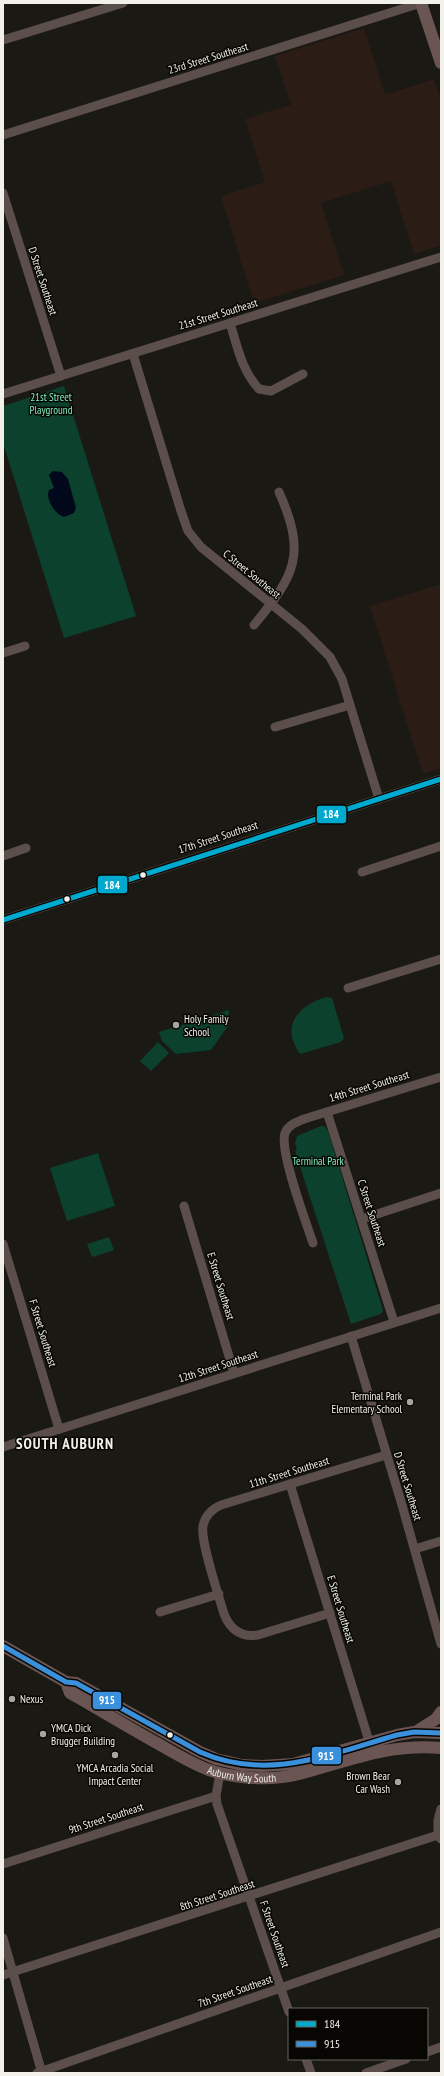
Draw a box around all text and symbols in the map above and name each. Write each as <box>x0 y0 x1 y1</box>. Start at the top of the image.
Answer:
street label: 23rd Street Southeast <box>166 39 250 77</box>
street label: D Street Southeast <box>25 245 61 317</box>
street label: 21st Street Southeast <box>177 295 259 333</box>
park label: 21st Street Playground <box>30 390 73 417</box>
street label: C Street Southeast <box>220 547 284 601</box>
line badge: 184 <box>316 805 347 824</box>
text: 184 <box>323 807 340 821</box>
street label: 17th Street Southeast <box>176 818 260 856</box>
unlabelled marker <box>138 870 148 880</box>
line badge: 184 <box>97 875 128 894</box>
text: 184 <box>104 878 121 892</box>
unlabelled marker <box>62 894 72 904</box>
place label: Holy Family School <box>184 1012 229 1039</box>
marker: Holy Family School <box>171 1020 181 1030</box>
street label: 14th Street Southeast <box>327 1067 411 1105</box>
park label: Terminal Park <box>292 1154 344 1168</box>
street label: C Street Southeast <box>355 1178 389 1248</box>
street label: E Street Southeast <box>204 1251 238 1321</box>
street label: F Street Southeast <box>26 1298 60 1368</box>
street label: 12th Street Southeast <box>176 1347 260 1385</box>
place label: Terminal Park Elementary School <box>332 1389 403 1416</box>
marker: Terminal Park Elementary School <box>405 1397 415 1407</box>
district label: SOUTH AUBURN <box>16 1434 114 1453</box>
street label: D Street Southeast <box>391 1450 425 1522</box>
street label: 11th Street Southeast <box>247 1453 331 1491</box>
street label: E Street Southeast <box>324 1574 358 1644</box>
line badge: 915 <box>92 1691 122 1710</box>
place label: Nexus <box>20 1692 44 1706</box>
text: 915 <box>99 1693 115 1707</box>
marker: Nexus <box>7 1694 17 1704</box>
place label: YMCA Dick Brugger Building <box>51 1721 115 1748</box>
marker: YMCA Dick Brugger Building <box>38 1729 48 1739</box>
unlabelled marker <box>165 1730 175 1740</box>
line badge: 915 <box>311 1746 342 1765</box>
text: 915 <box>318 1749 334 1763</box>
marker: YMCA Arcadia Social Impact Center <box>110 1750 120 1760</box>
place label: YMCA Arcadia Social Impact Center <box>77 1761 154 1788</box>
street label: Auburn Way South <box>205 1763 277 1785</box>
place label: Brown Bear Car Wash <box>346 1769 390 1796</box>
marker: Brown Bear Car Wash <box>393 1777 403 1787</box>
street label: 9th Street Southeast <box>67 1799 145 1837</box>
street label: 8th Street Southeast <box>178 1876 256 1914</box>
street label: F Street Southeast <box>257 1899 293 1969</box>
street label: 7th Street Southeast <box>196 1972 274 2010</box>
legend <box>288 2008 428 2060</box>
text: 184 <box>324 2016 341 2031</box>
text: 915 <box>324 2036 340 2051</box>

